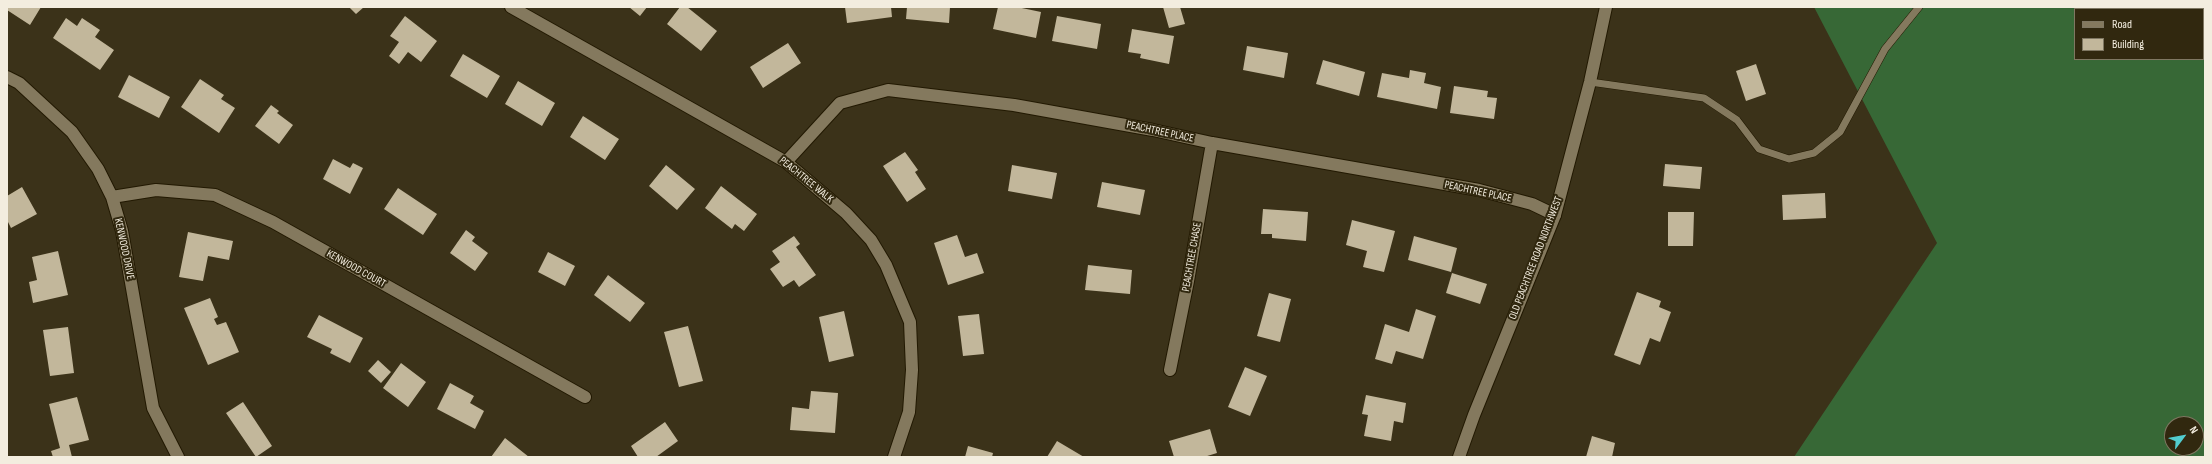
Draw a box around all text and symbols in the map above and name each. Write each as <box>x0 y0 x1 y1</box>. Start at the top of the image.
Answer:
legend <box>2074 8 2204 60</box>
text: Road <box>2112 17 2132 32</box>
text: Building <box>2112 37 2144 52</box>
street label: PEACHTREE PLACE <box>1125 118 1195 146</box>
street label: PEACHTREE WALK <box>776 154 836 206</box>
street label: PEACHTREE PLACE <box>1443 178 1513 206</box>
street label: OLD PEACHTREE ROAD NORTHWEST <box>1506 195 1566 321</box>
street label: KENWOOD DRIVE <box>111 217 137 281</box>
street label: PEACHTREE CHASE <box>1179 221 1205 293</box>
street label: KENWOOD COURT <box>324 247 388 291</box>
north arrow <box>2164 416 2204 456</box>
text: N <box>2187 424 2201 436</box>

